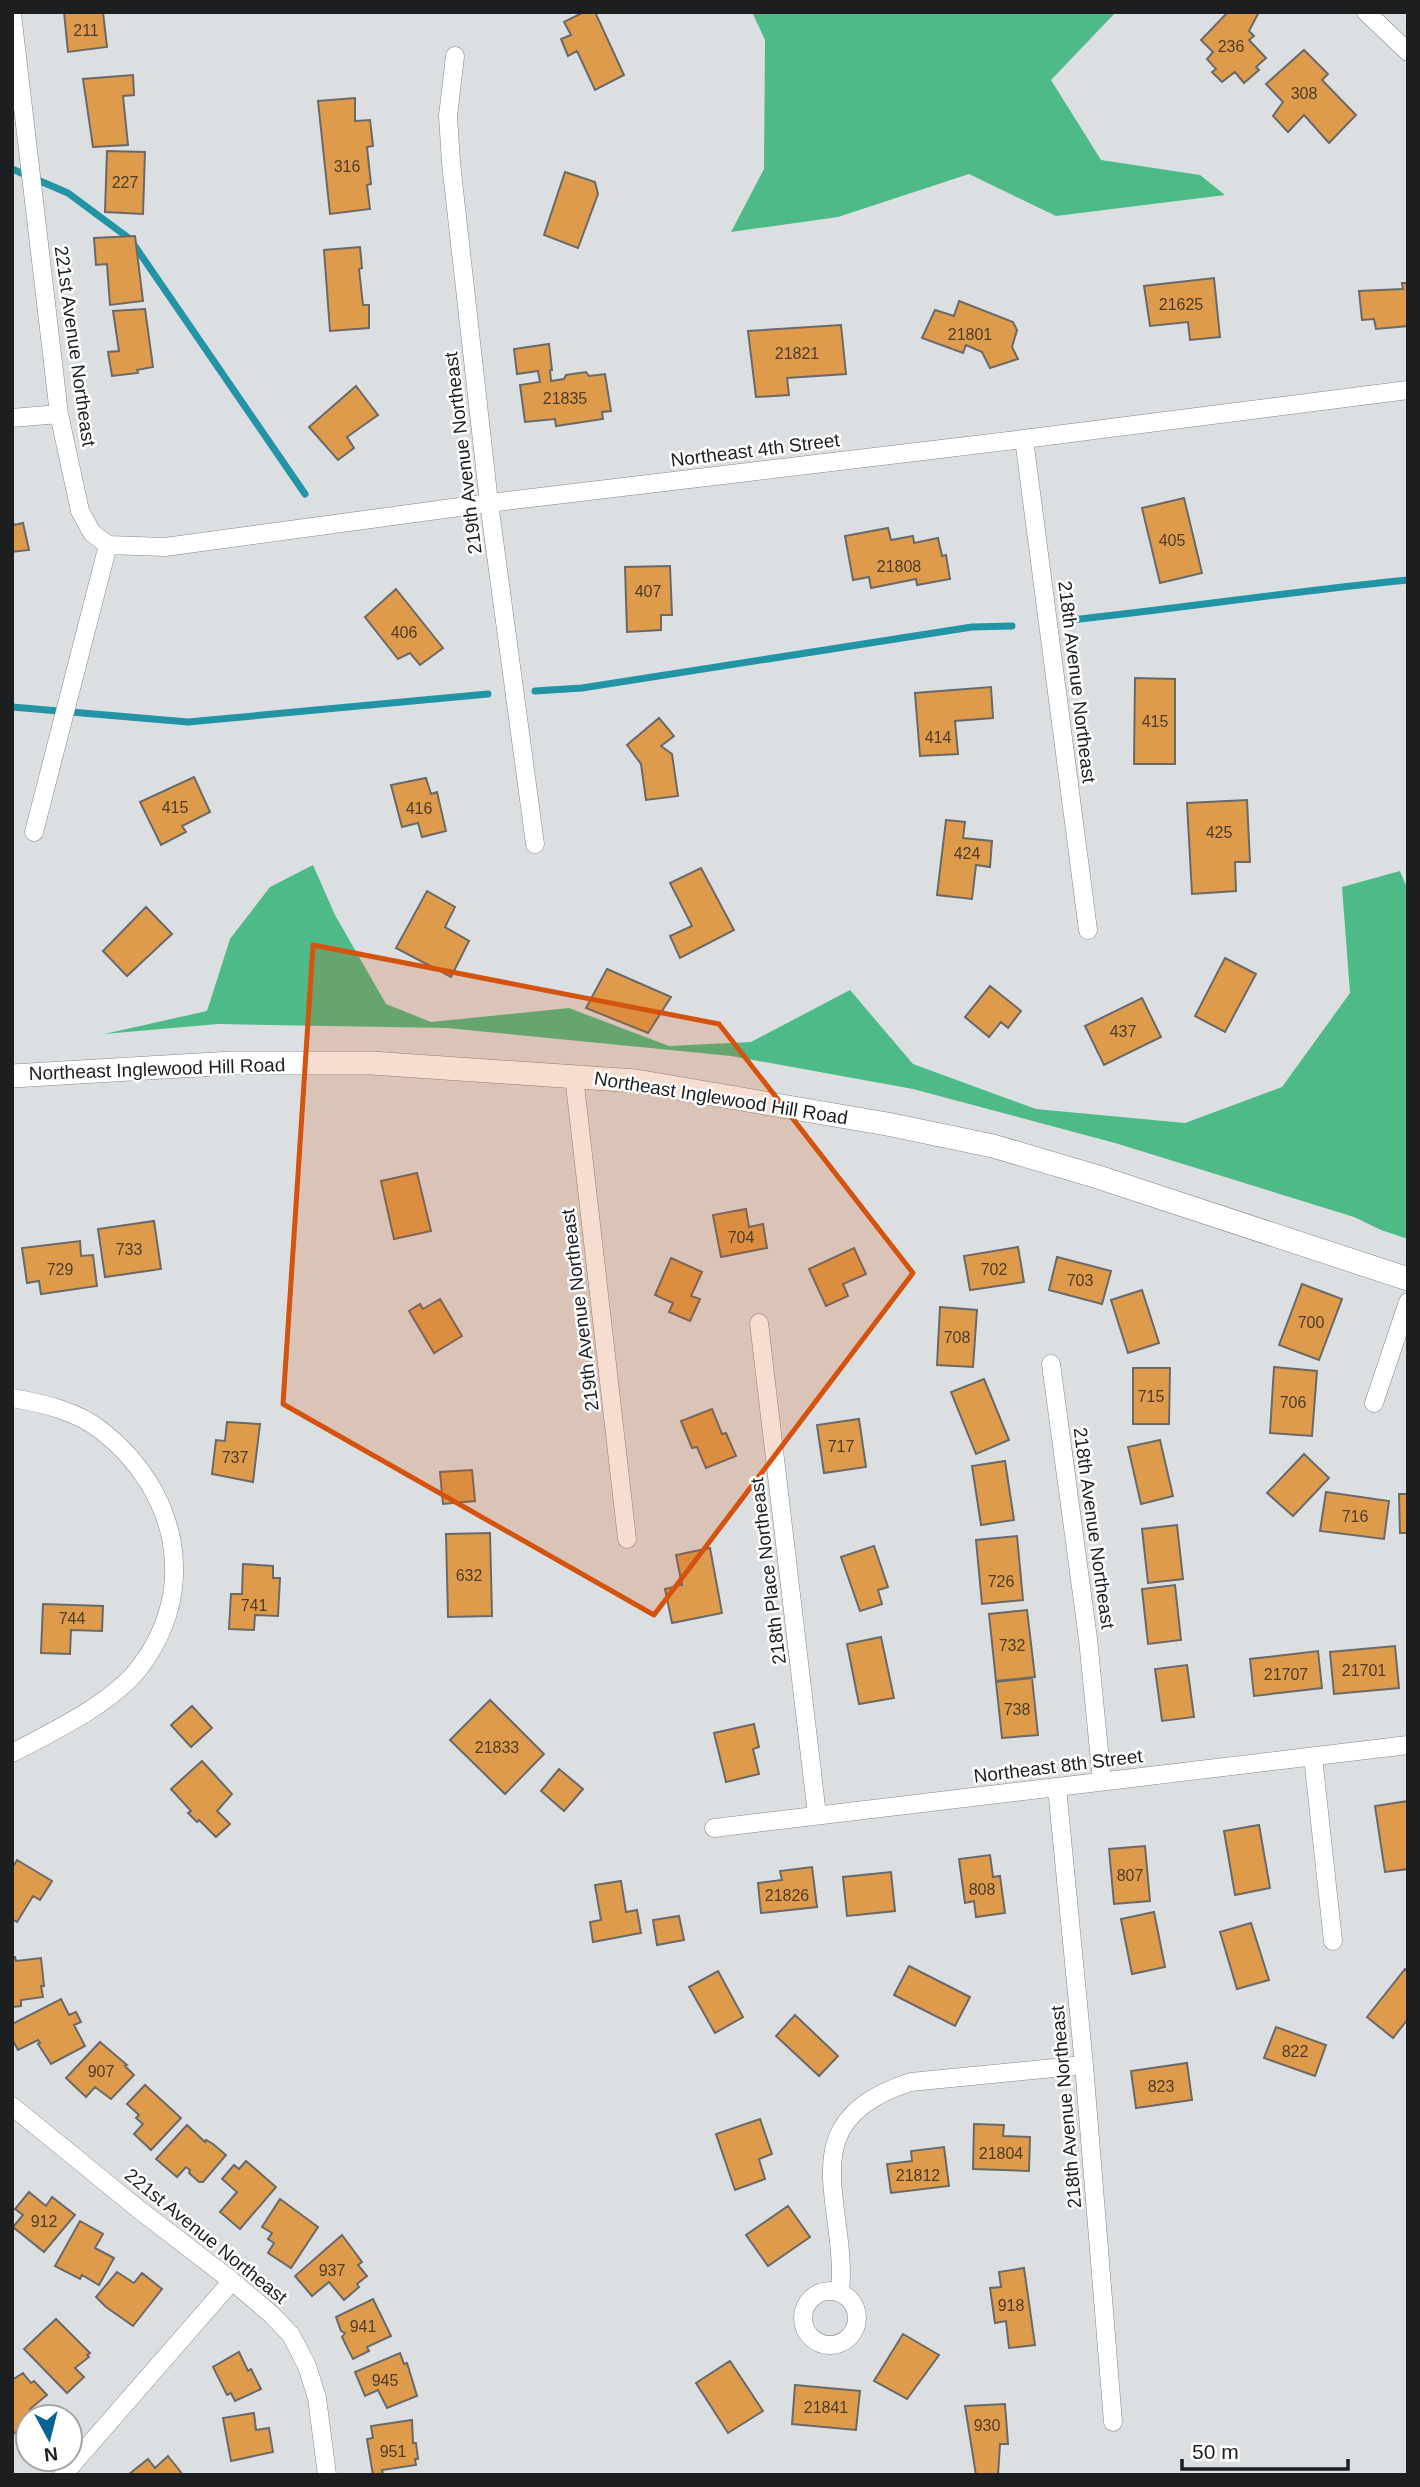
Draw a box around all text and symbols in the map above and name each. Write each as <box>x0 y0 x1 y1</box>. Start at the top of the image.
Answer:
house number: 211 <box>73 22 99 39</box>
house number: 236 <box>1218 38 1244 55</box>
house number: 308 <box>1291 85 1317 102</box>
house number: 316 <box>334 158 360 175</box>
house number: 227 <box>112 174 138 191</box>
street label: 221st Avenue Northeast <box>51 244 100 448</box>
house number: 21625 <box>1159 296 1203 313</box>
house number: 21801 <box>948 326 992 343</box>
house number: 21821 <box>775 345 819 362</box>
street label: 219th Avenue Northeast <box>440 350 486 555</box>
house number: 21835 <box>543 390 587 407</box>
street label: Northeast 4th Street <box>669 429 841 471</box>
house number: 405 <box>1159 532 1185 549</box>
house number: 21808 <box>877 558 921 575</box>
street label: 218th Avenue Northeast <box>1054 580 1100 785</box>
house number: 407 <box>635 583 661 600</box>
house number: 406 <box>391 624 417 641</box>
house number: 415 <box>1142 713 1168 730</box>
house number: 414 <box>925 729 951 746</box>
house number: 415 <box>162 799 188 816</box>
house number: 416 <box>406 800 432 817</box>
house number: 425 <box>1206 824 1232 841</box>
house number: 424 <box>954 845 980 862</box>
house number: 437 <box>1110 1023 1136 1040</box>
street label: Northeast Inglewood Hill Road <box>28 1054 286 1084</box>
street label: Northeast Inglewood Hill Road <box>593 1068 849 1128</box>
street label: 219th Avenue Northeast <box>557 1207 603 1412</box>
house number: 704 <box>728 1229 754 1246</box>
house number: 733 <box>116 1241 142 1258</box>
house number: 729 <box>47 1261 73 1278</box>
house number: 702 <box>981 1261 1007 1278</box>
house number: 703 <box>1067 1272 1093 1289</box>
house number: 700 <box>1298 1314 1324 1331</box>
house number: 708 <box>944 1329 970 1346</box>
house number: 715 <box>1138 1388 1164 1405</box>
house number: 706 <box>1280 1394 1306 1411</box>
street label: 218th Avenue Northeast <box>1069 1426 1119 1631</box>
house number: 717 <box>828 1438 854 1455</box>
house number: 737 <box>222 1449 248 1466</box>
street label: 218th Place Northeast <box>746 1476 790 1666</box>
house number: 716 <box>1342 1508 1368 1525</box>
house number: 632 <box>456 1567 482 1584</box>
house number: 726 <box>988 1573 1014 1590</box>
house number: 741 <box>241 1597 267 1614</box>
house number: 744 <box>59 1610 85 1627</box>
house number: 732 <box>999 1637 1025 1654</box>
house number: 21701 <box>1342 1662 1386 1679</box>
house number: 21707 <box>1264 1666 1308 1683</box>
house number: 738 <box>1004 1701 1030 1718</box>
house number: 21833 <box>475 1739 519 1756</box>
street label: Northeast 8th Street <box>972 1745 1144 1787</box>
house number: 807 <box>1117 1867 1143 1884</box>
house number: 808 <box>969 1881 995 1898</box>
house number: 21826 <box>765 1887 809 1904</box>
street label: 218th Avenue Northeast <box>1047 2004 1085 2209</box>
house number: 822 <box>1282 2043 1308 2060</box>
house number: 907 <box>88 2063 114 2080</box>
house number: 823 <box>1148 2078 1174 2095</box>
house number: 21804 <box>979 2145 1023 2162</box>
street label: 221st Avenue Northeast <box>121 2164 292 2308</box>
house number: 21812 <box>896 2167 940 2184</box>
house number: 912 <box>31 2213 57 2230</box>
house number: 937 <box>319 2262 345 2279</box>
house number: 918 <box>998 2297 1024 2314</box>
house number: 941 <box>350 2318 376 2335</box>
house number: 945 <box>372 2372 398 2389</box>
house number: 21841 <box>804 2399 848 2416</box>
north arrow <box>14 2403 84 2473</box>
house number: 930 <box>974 2417 1000 2434</box>
scale bar <box>1182 2428 1348 2472</box>
text: 50 m <box>1192 2440 1239 2463</box>
text: N <box>43 2443 59 2466</box>
house number: 951 <box>380 2443 406 2460</box>

